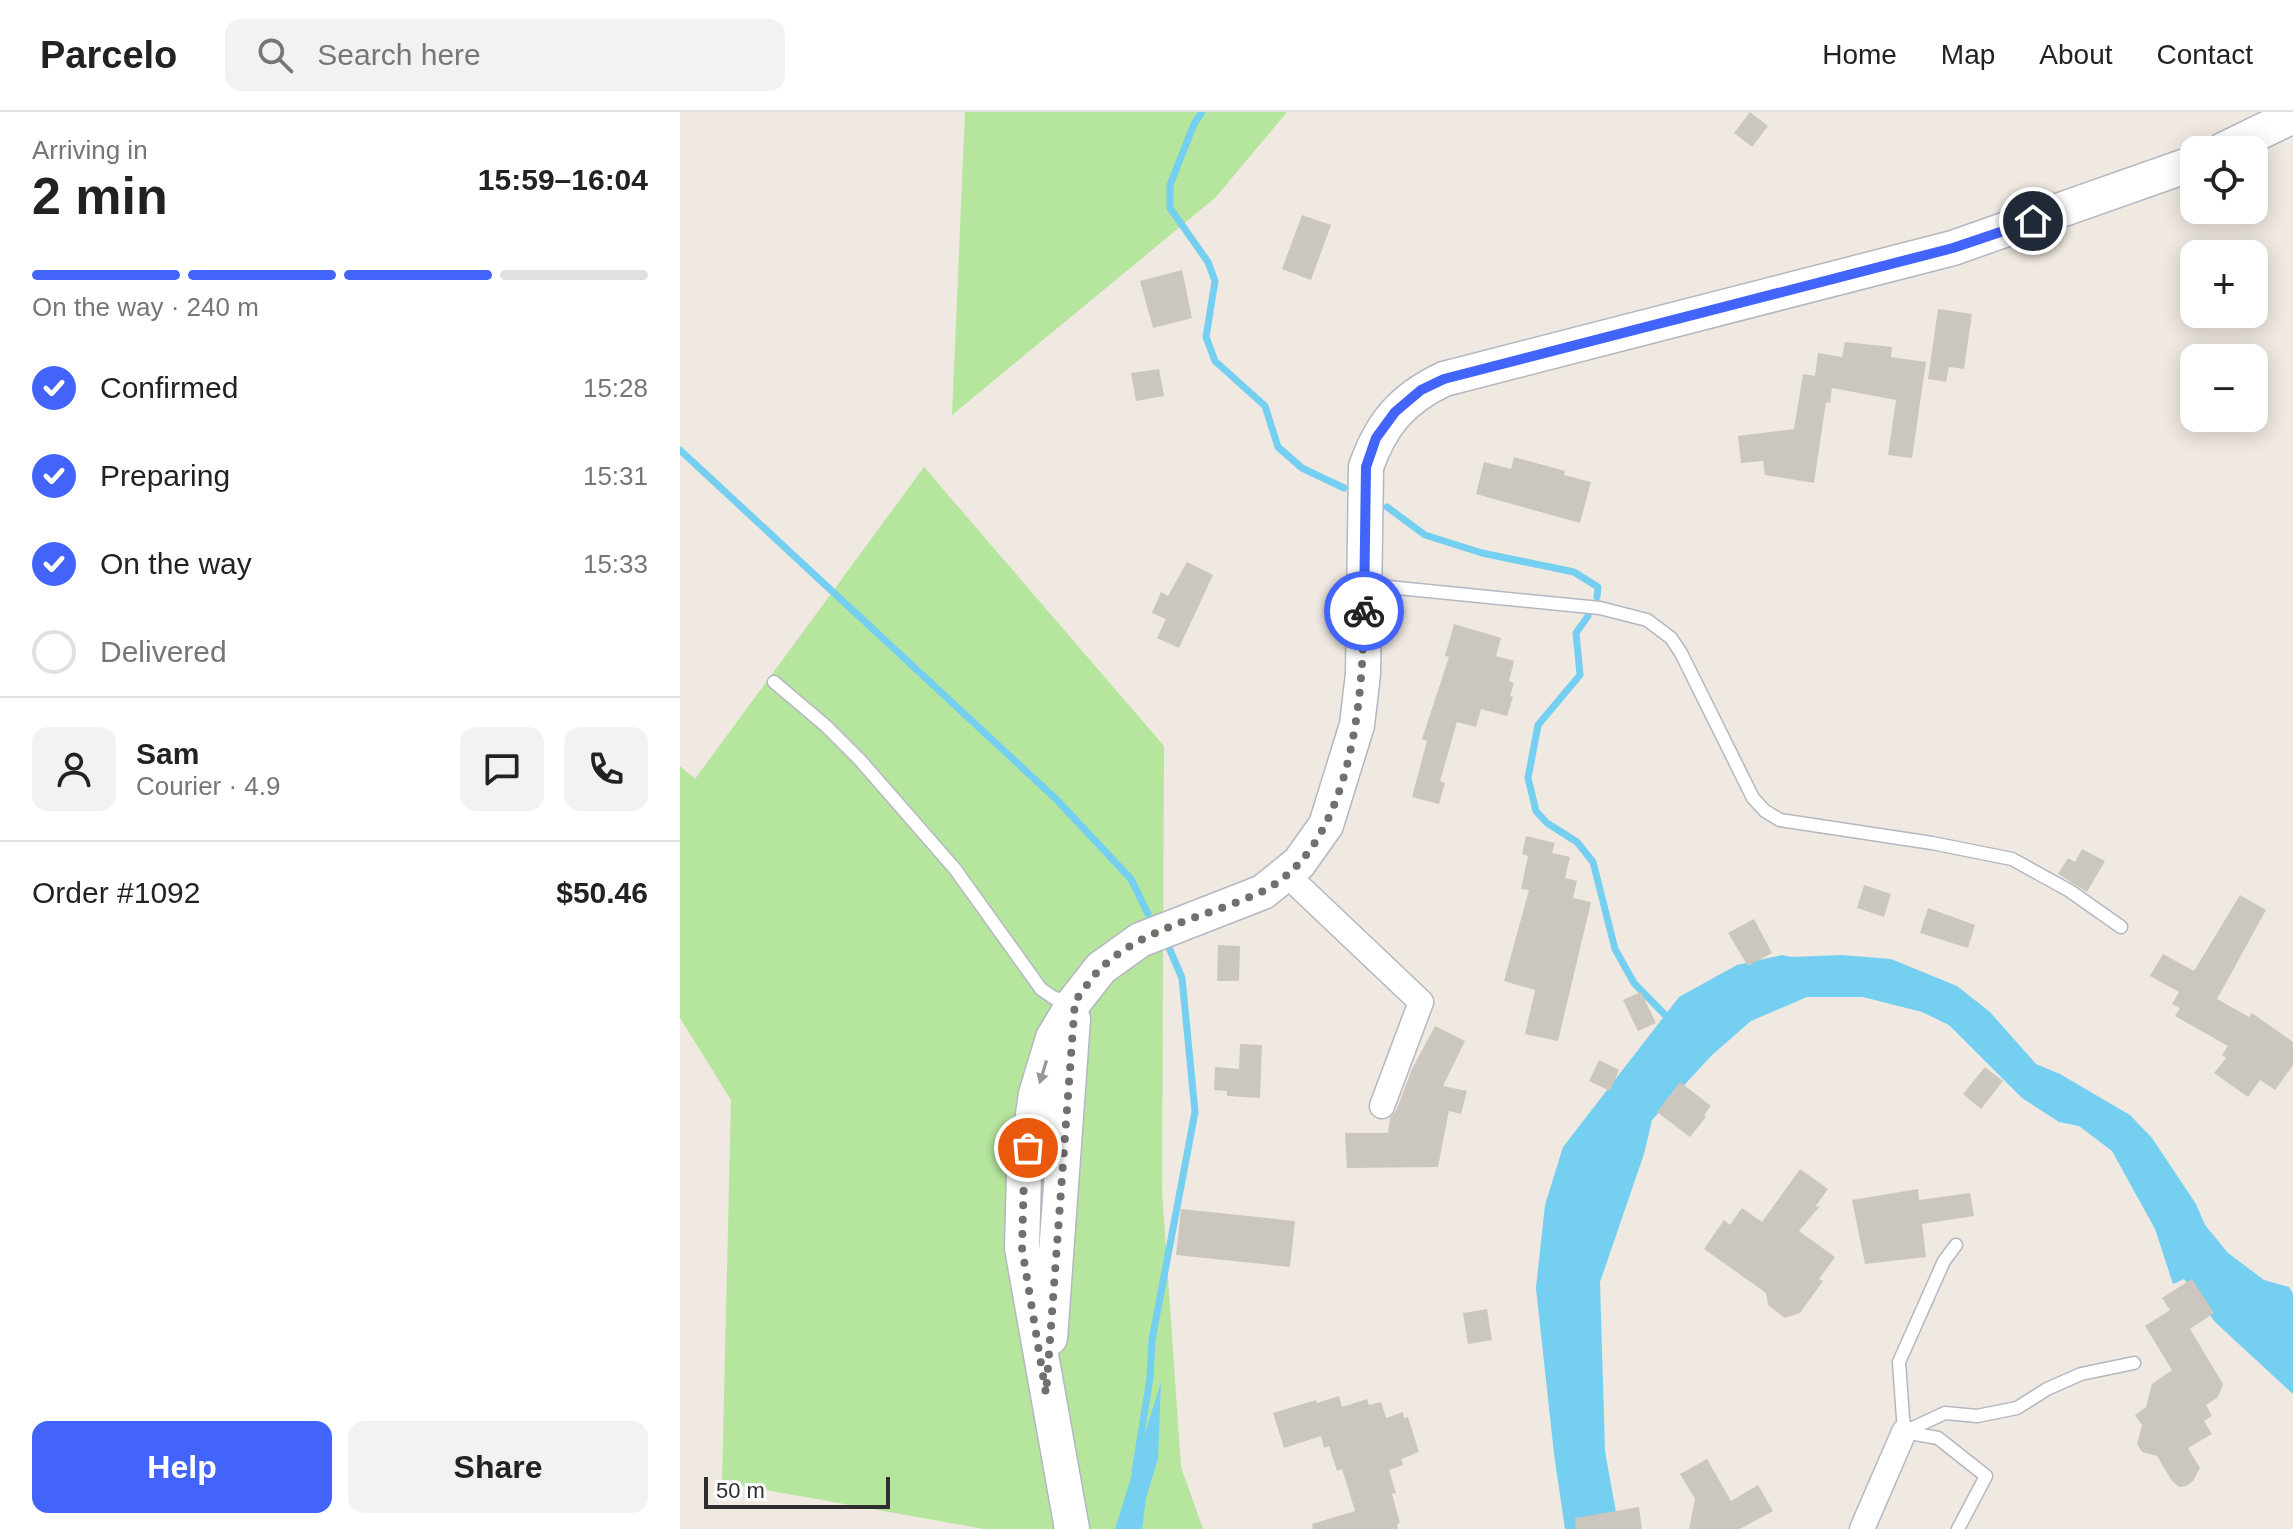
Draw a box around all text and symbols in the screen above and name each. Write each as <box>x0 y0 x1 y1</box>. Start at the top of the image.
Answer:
search box <box>225 19 785 91</box>
icon: search <box>253 33 297 77</box>
text: Parcelo <box>40 34 177 76</box>
text: Search here <box>317 38 481 71</box>
text: Home <box>1822 39 1897 70</box>
text: Map <box>1941 39 1995 70</box>
text: About <box>2039 39 2113 70</box>
text: Contact <box>2157 39 2253 70</box>
text: Arriving in <box>32 135 148 165</box>
map controls <box>2180 136 2268 432</box>
button: locate <box>2180 136 2268 224</box>
text: 15:59–16:04 <box>478 163 648 196</box>
text: 2 min <box>32 167 168 225</box>
pin <box>1999 187 2067 255</box>
icon: home <box>2011 199 2055 243</box>
button: + <box>2180 240 2268 328</box>
text: On the way · 240 m <box>32 292 259 322</box>
button: − <box>2180 344 2268 432</box>
icon: check <box>32 366 76 410</box>
text: Confirmed <box>100 371 238 404</box>
text: 15:28 <box>583 373 648 403</box>
icon: check <box>32 454 76 498</box>
text: Preparing <box>100 459 230 492</box>
text: 15:31 <box>583 461 648 491</box>
icon: check <box>32 542 76 586</box>
text: On the way <box>100 547 252 580</box>
text: 15:33 <box>583 549 648 579</box>
courier <box>1324 571 1404 651</box>
icon: bike <box>1342 589 1386 633</box>
text: Delivered <box>100 635 227 668</box>
button: person <box>32 727 116 811</box>
button: chat <box>460 727 544 811</box>
button: phone <box>564 727 648 811</box>
text: Sam <box>136 737 199 770</box>
text: Courier · 4.9 <box>136 771 281 801</box>
text: Order #1092 <box>32 876 200 909</box>
text: $50.46 <box>556 876 648 909</box>
one-way arrow <box>1036 1060 1049 1084</box>
pin <box>994 1114 1062 1182</box>
icon: bag <box>1006 1126 1050 1170</box>
button: Help <box>32 1421 332 1513</box>
button: Share <box>348 1421 648 1513</box>
scale bar <box>704 1473 890 1509</box>
text: 50 m <box>716 1478 765 1503</box>

